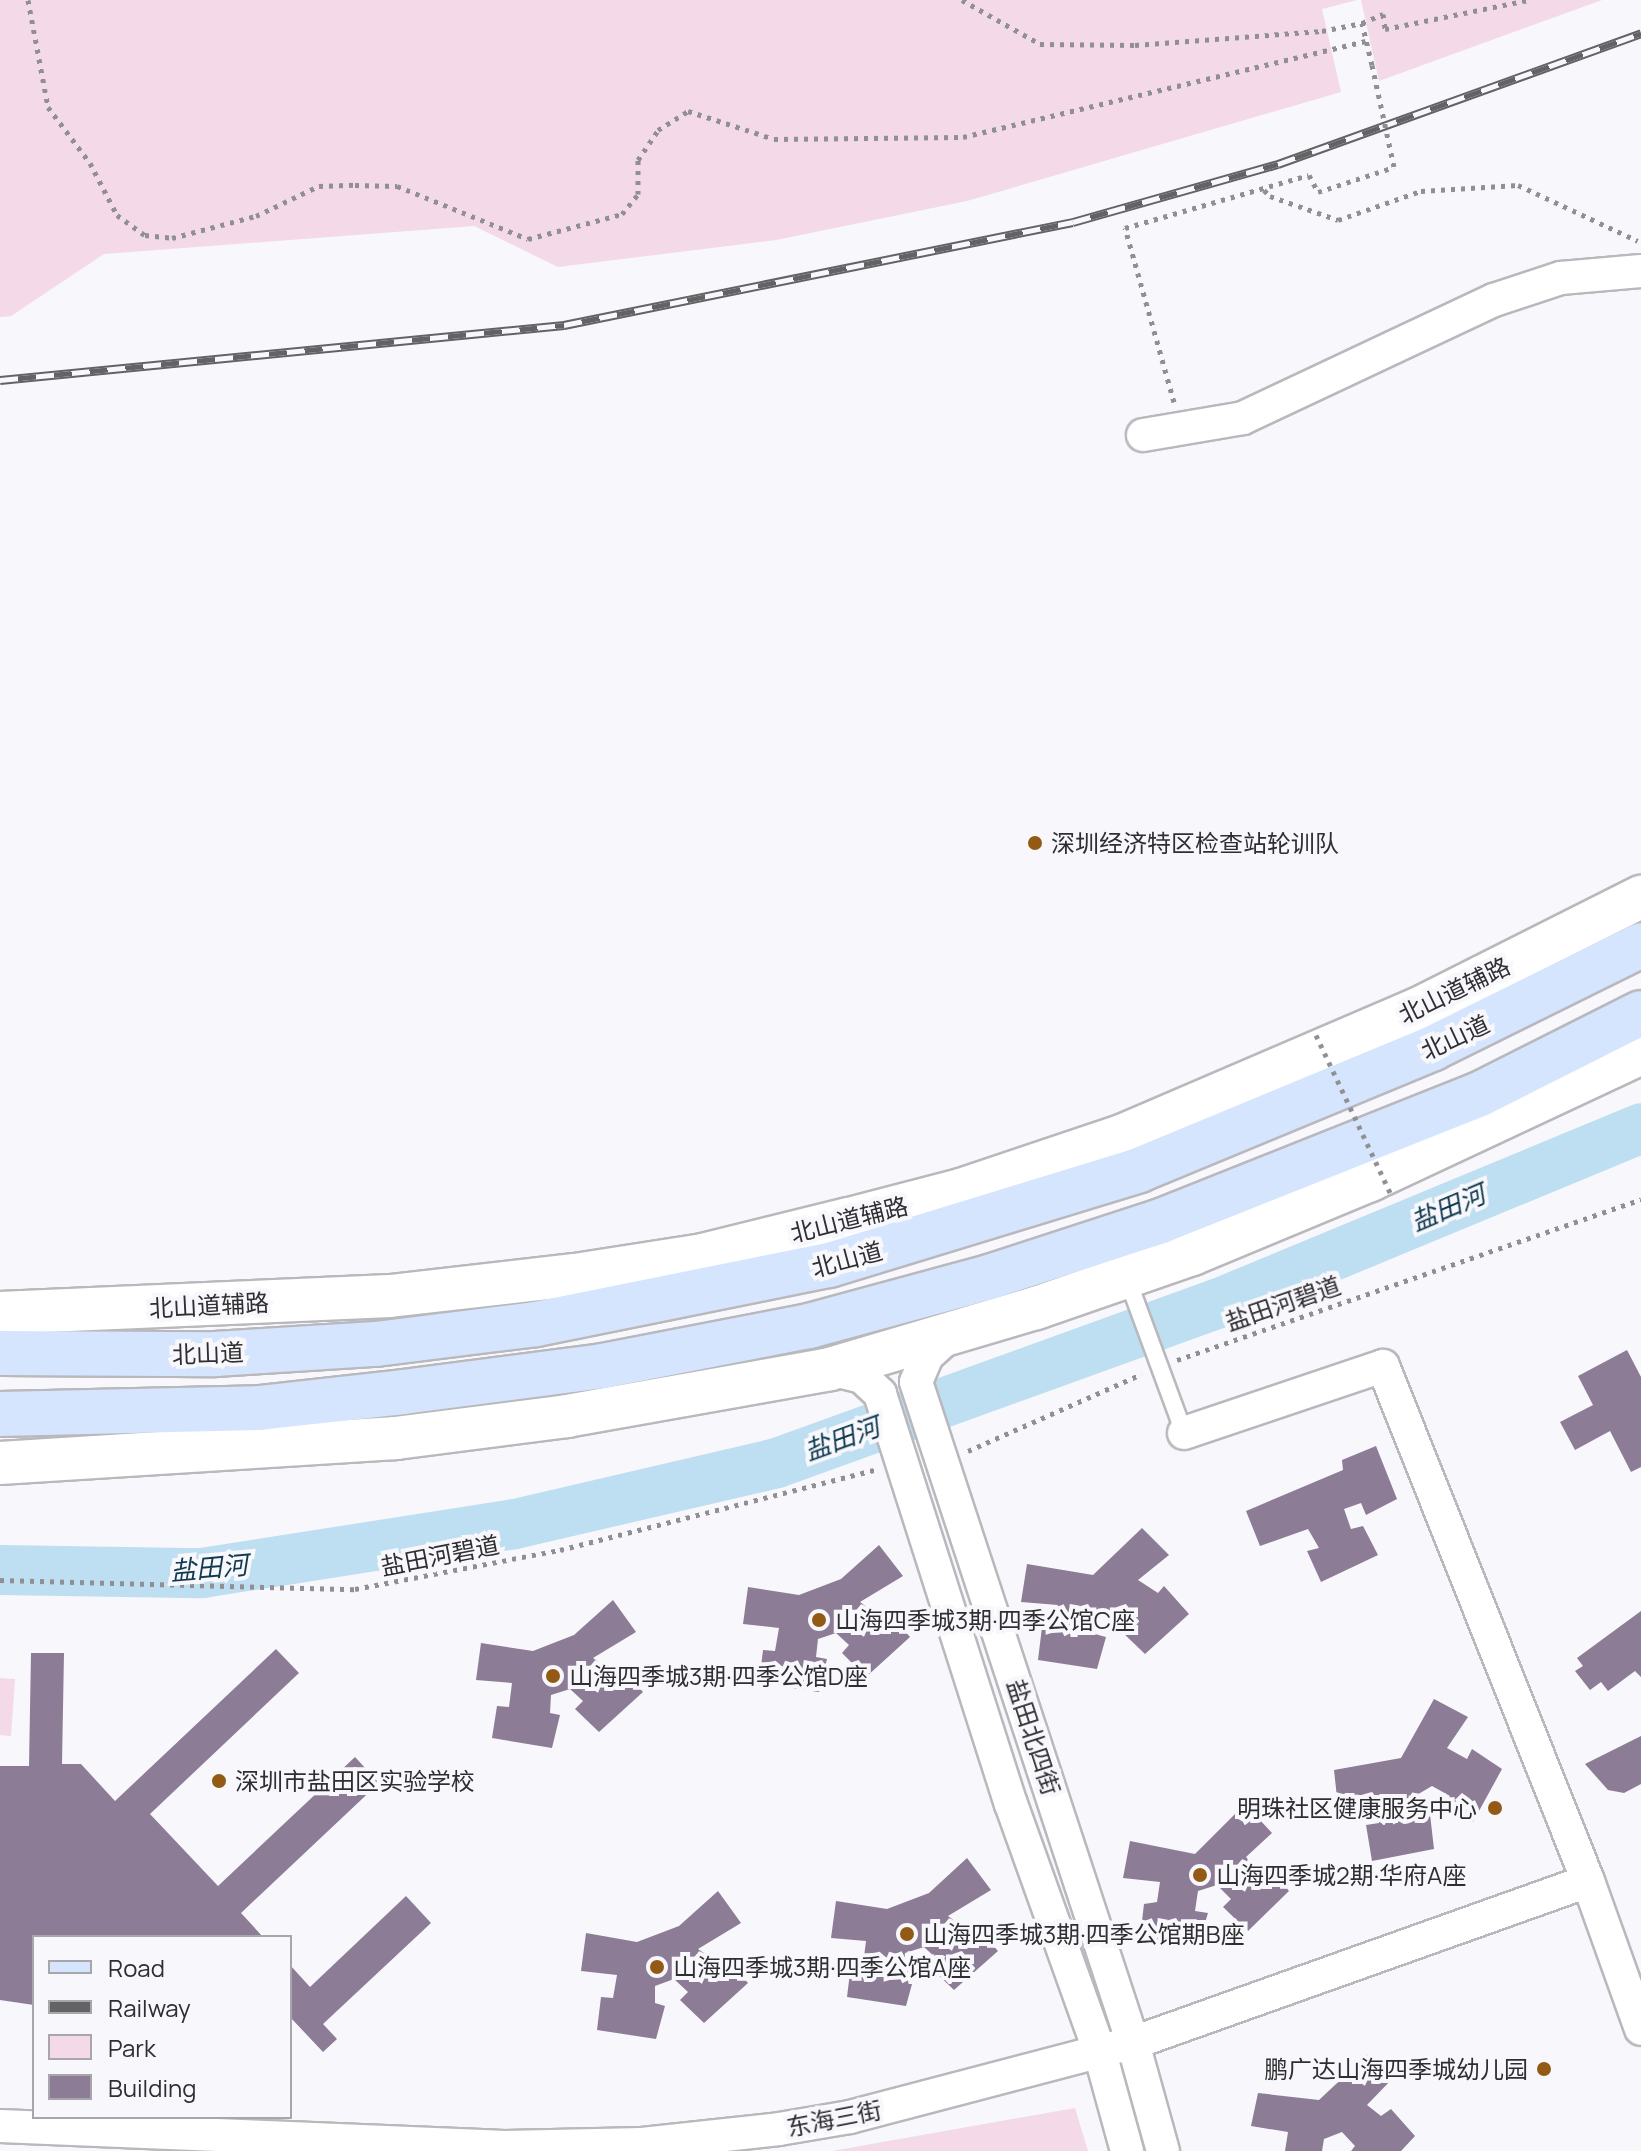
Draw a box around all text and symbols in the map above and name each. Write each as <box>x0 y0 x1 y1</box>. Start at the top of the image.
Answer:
place label: 深圳经济特区检查站轮训队 <box>1051 829 1339 857</box>
marker: 深圳经济特区检查站轮训队 <box>1026 834 1044 852</box>
street label: 北山道辅路 <box>1394 951 1514 1029</box>
street label: 北山道 <box>1416 1009 1494 1065</box>
water label: 盐田河 <box>1406 1178 1490 1238</box>
street label: 北山道辅路 <box>787 1191 911 1247</box>
street label: 北山道 <box>808 1236 886 1282</box>
street label: 盐田河碧道 <box>1222 1270 1344 1336</box>
street label: 北山道辅路 <box>148 1287 270 1323</box>
street label: 北山道 <box>172 1337 244 1369</box>
water label: 盐田河 <box>800 1411 884 1467</box>
street label: 盐田河碧道 <box>378 1529 502 1581</box>
water label: 盐田河 <box>169 1549 249 1587</box>
place label: 山海四季城3期·四季公馆C座 <box>835 1606 1135 1634</box>
marker: 山海四季城3期·四季公馆C座 <box>810 1611 828 1629</box>
place label: 山海四季城3期·四季公馆D座 <box>569 1662 868 1690</box>
marker: 山海四季城3期·四季公馆D座 <box>544 1667 562 1685</box>
street label: 盐田北四街 <box>1002 1675 1066 1799</box>
place label: 深圳市盐田区实验学校 <box>235 1767 475 1795</box>
marker: 深圳市盐田区实验学校 <box>210 1772 228 1790</box>
place label: 明珠社区健康服务中心 <box>1237 1794 1477 1822</box>
marker: 明珠社区健康服务中心 <box>1484 1797 1506 1819</box>
place label: 山海四季城2期·华府A座 <box>1216 1861 1466 1889</box>
marker: 山海四季城2期·华府A座 <box>1191 1866 1209 1884</box>
place label: 山海四季城3期·四季公馆期B座 <box>923 1920 1244 1948</box>
marker: 山海四季城3期·四季公馆期B座 <box>898 1925 916 1943</box>
legend <box>32 1935 292 2119</box>
text: Road <box>108 1951 165 1984</box>
place label: 山海四季城3期·四季公馆A座 <box>673 1953 971 1981</box>
marker: 山海四季城3期·四季公馆A座 <box>648 1958 666 1976</box>
text: Railway <box>108 1991 191 2024</box>
text: Park <box>108 2031 156 2064</box>
place label: 鹏广达山海四季城幼儿园 <box>1264 2055 1528 2083</box>
marker: 鹏广达山海四季城幼儿园 <box>1535 2060 1553 2078</box>
text: Building <box>108 2071 196 2104</box>
street label: 东海三街 <box>784 2095 884 2141</box>

